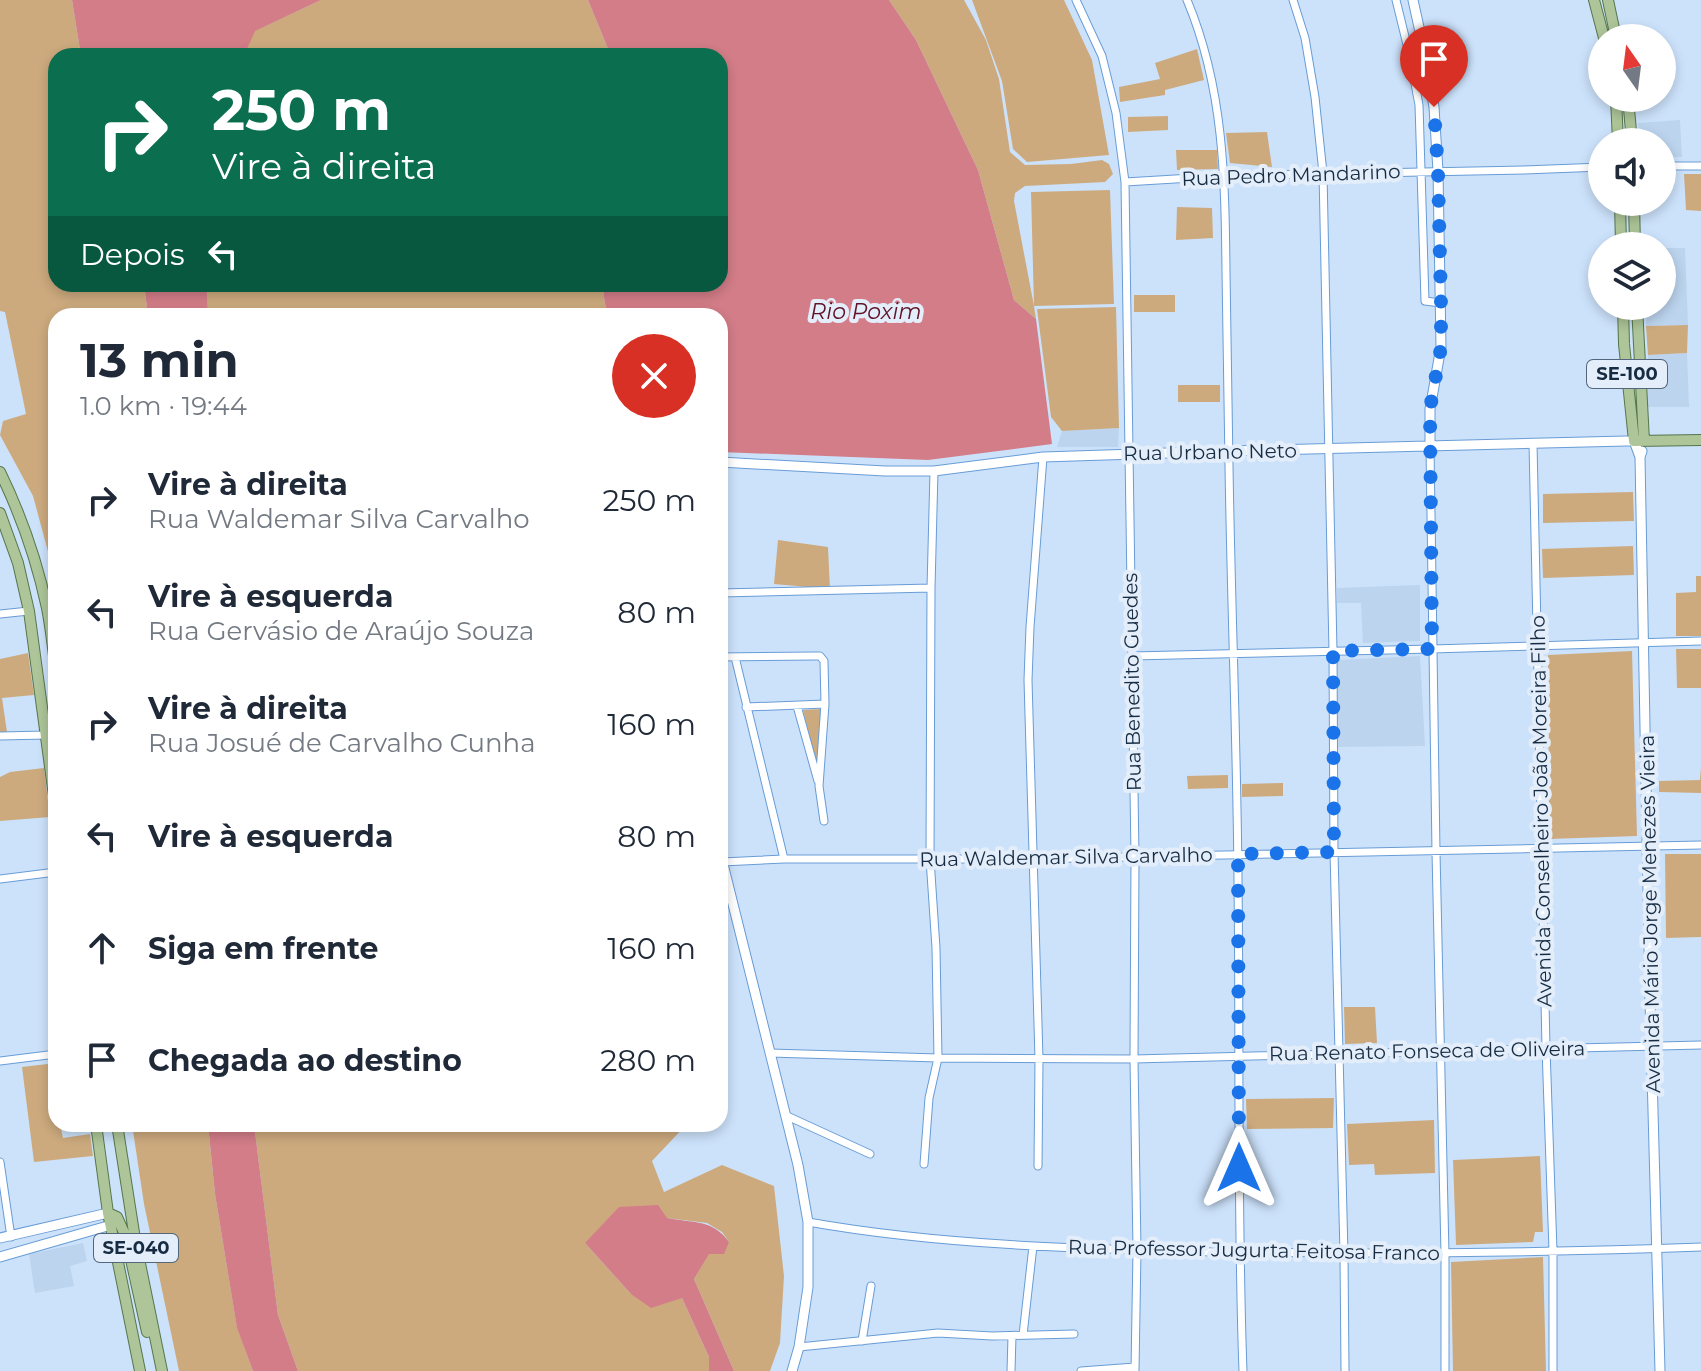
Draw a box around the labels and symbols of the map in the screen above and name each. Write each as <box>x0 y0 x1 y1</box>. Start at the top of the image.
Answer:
north arrow <box>1588 24 1676 112</box>
pin <box>1400 25 1468 107</box>
street label: Rua Pedro Mandarino <box>1181 159 1401 191</box>
water label: Rio Poxim <box>810 298 922 325</box>
road number: SE-100 <box>1587 360 1667 388</box>
street label: Rua Urbano Neto <box>1123 438 1297 466</box>
street label: Rua Benedito Guedes <box>1118 572 1146 791</box>
street label: Avenida Conselheiro João Moreira Filho <box>1526 615 1556 1007</box>
street label: Avenida Mário Jorge Menezes Vieira <box>1635 735 1665 1093</box>
street label: Rua Waldemar Silva Carvalho <box>919 842 1213 872</box>
street label: Rua Renato Fonseca de Oliveira <box>1269 1036 1585 1066</box>
position arrow <box>1197 1126 1281 1210</box>
road number: SE-040 <box>94 1234 178 1262</box>
street label: Rua Professor Jugurta Feitosa Franco <box>1068 1235 1440 1265</box>

